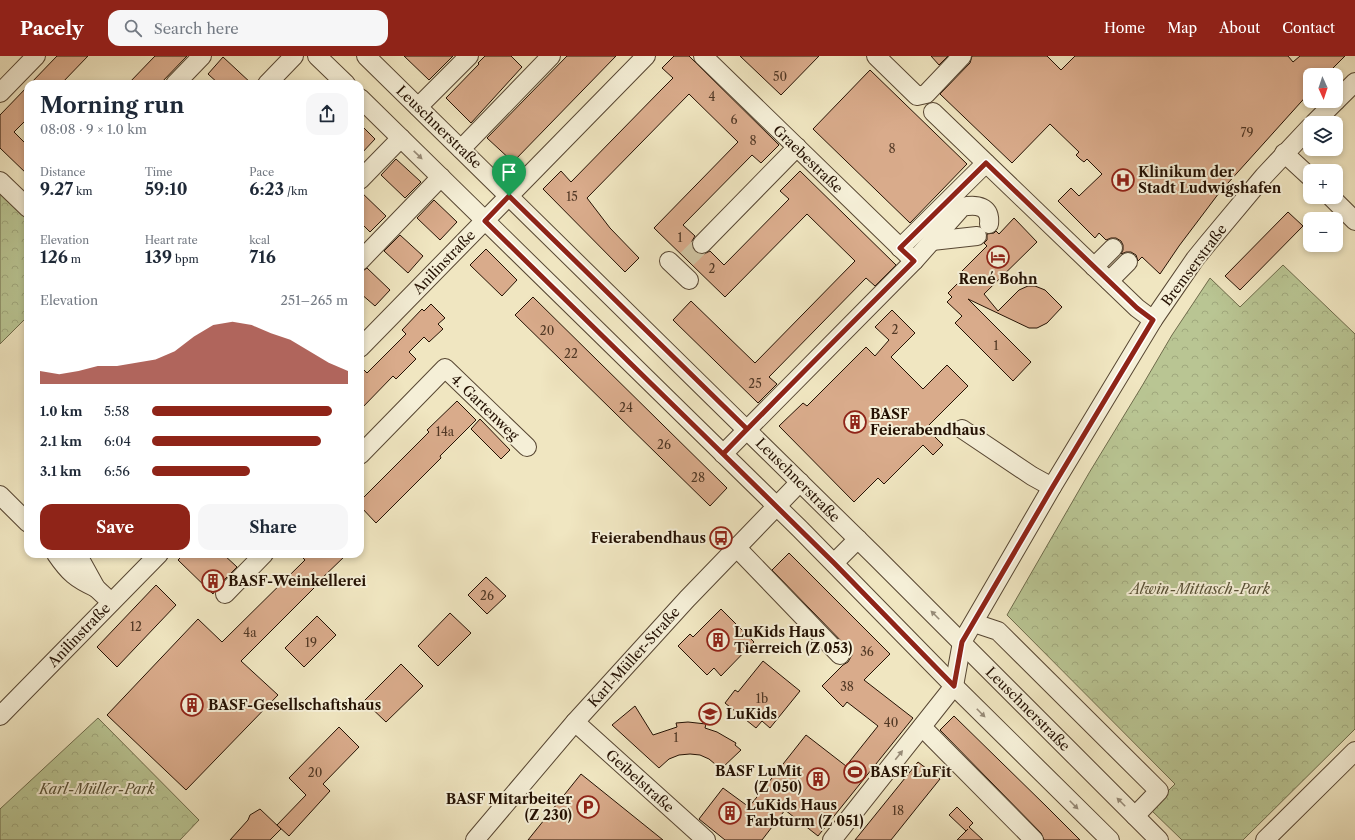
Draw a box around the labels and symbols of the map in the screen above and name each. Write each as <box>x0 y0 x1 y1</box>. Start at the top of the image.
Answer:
north arrow <box>1303 68 1343 108</box>
house number: 50 <box>773 69 787 84</box>
street label: Leuschnerstraße <box>392 82 486 173</box>
house number: 4 <box>709 89 716 104</box>
house number: 6 <box>730 112 738 127</box>
street label: Graebestraße <box>769 121 847 197</box>
house number: 79 <box>1241 125 1253 140</box>
house number: 8 <box>749 133 757 148</box>
house number: 8 <box>888 141 896 156</box>
one-way arrow <box>413 150 423 160</box>
pin <box>492 155 526 196</box>
place label: Klinikum der Stadt Ludwigshafen <box>1138 163 1282 197</box>
hospital icon: Klinikum der Stadt Ludwigshafen <box>1110 167 1136 193</box>
house number: 15 <box>566 189 578 204</box>
street label: Bremserstraße <box>1157 220 1231 310</box>
street label: Anilinstraße <box>408 226 479 299</box>
house number: 1 <box>677 230 683 245</box>
hotel icon: René Bohn <box>985 244 1011 270</box>
house number: 2 <box>709 261 716 276</box>
place label: René Bohn <box>958 270 1038 288</box>
house number: 2 <box>892 322 899 337</box>
house number: 20 <box>540 323 554 338</box>
house number: 1 <box>993 338 999 353</box>
house number: 22 <box>564 346 578 361</box>
street label: 4. Gartenweg <box>447 370 523 444</box>
house number: 25 <box>748 376 762 391</box>
house number: 24 <box>619 400 633 415</box>
place label: BASF Feierabendhaus <box>870 405 985 439</box>
building icon: BASF Feierabendhaus <box>842 409 868 435</box>
house number: 14a <box>436 424 455 439</box>
street label: Leuschnerstraße <box>752 434 844 526</box>
house number: 26 <box>657 437 671 452</box>
house number: 28 <box>691 470 705 485</box>
bus stop icon: Feierabendhaus <box>708 525 734 551</box>
place label: Feierabendhaus <box>591 529 706 547</box>
building icon: BASF-Weinkellerei <box>200 568 226 594</box>
place label: BASF-Weinkellerei <box>228 572 366 590</box>
park label: Alwin-Mittasch-Park <box>1128 580 1271 598</box>
house number: 26 <box>480 588 494 603</box>
street label: Anilinstraße <box>43 599 114 672</box>
street label: Karl-Müller-Straße <box>584 603 684 711</box>
one-way arrow <box>930 610 940 620</box>
house number: 12 <box>130 619 142 634</box>
place label: LuKids Haus Tierreich (Z 053) <box>734 623 852 657</box>
house number: 4a <box>243 625 257 640</box>
building icon: LuKids Haus Tierreich (Z 053) <box>705 627 731 653</box>
house number: 19 <box>305 635 317 650</box>
house number: 36 <box>860 644 874 659</box>
street label: Leuschnerstraße <box>982 663 1074 755</box>
house number: 38 <box>840 679 854 694</box>
house number: 1b <box>756 691 768 706</box>
building icon: BASF-Gesellschaftshaus <box>179 692 205 718</box>
place label: BASF-Gesellschaftshaus <box>208 696 381 714</box>
school or university icon: LuKids <box>697 701 723 727</box>
place label: LuKids <box>726 705 777 723</box>
one-way arrow <box>977 708 986 718</box>
house number: 40 <box>884 715 898 730</box>
house number: 1 <box>673 730 679 745</box>
street label: Geibelstraße <box>602 746 678 816</box>
one-way arrow <box>895 749 904 760</box>
sports icon: BASF LuFit <box>842 759 868 785</box>
place label: BASF LuMit (Z 050) <box>715 762 802 796</box>
place label: BASF LuFit <box>870 763 952 781</box>
house number: 20 <box>308 765 322 780</box>
building icon: BASF LuMit (Z 050) <box>805 766 831 792</box>
park label: Karl-Müller-Park <box>38 780 155 798</box>
place label: BASF Mitarbeiter (Z 230) <box>446 790 572 824</box>
parking icon: BASF Mitarbeiter (Z 230) <box>575 794 601 820</box>
place label: LuKids Haus Farbturm (Z 051) <box>746 796 864 830</box>
one-way arrow <box>1116 797 1126 807</box>
building icon: LuKids Haus Farbturm (Z 051) <box>717 800 743 826</box>
one-way arrow <box>1069 800 1079 810</box>
house number: 18 <box>892 803 904 818</box>

